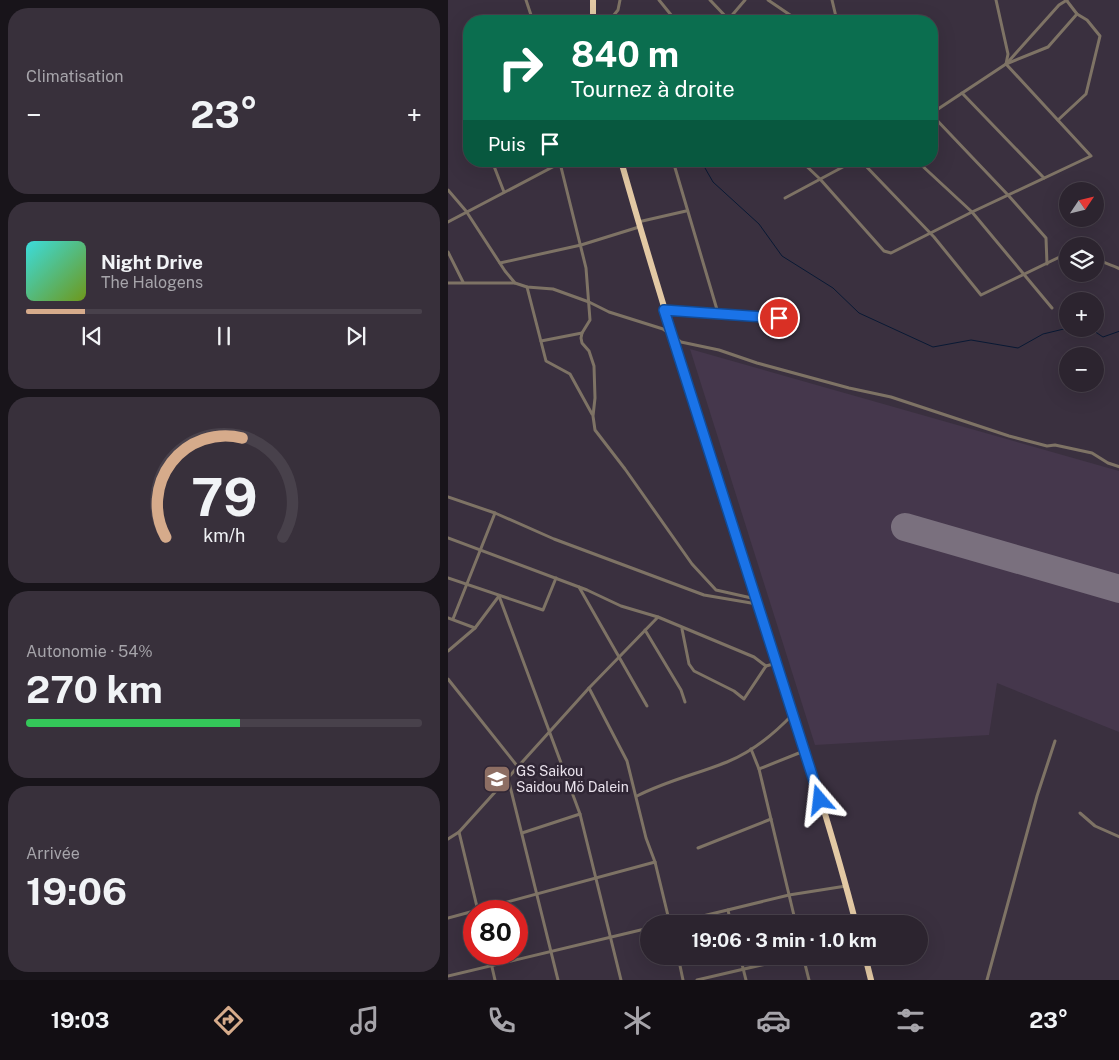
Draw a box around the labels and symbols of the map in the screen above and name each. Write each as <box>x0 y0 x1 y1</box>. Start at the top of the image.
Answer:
north arrow <box>1059 182 1104 228</box>
pin <box>758 297 800 339</box>
place label: GS Saikou Saidou Mö Dalein <box>516 763 629 795</box>
school or university icon: GS Saikou Saidou Mö Dalein <box>482 764 512 794</box>
position arrow <box>793 773 845 825</box>
speed limit sign: 80 <box>463 900 528 965</box>

